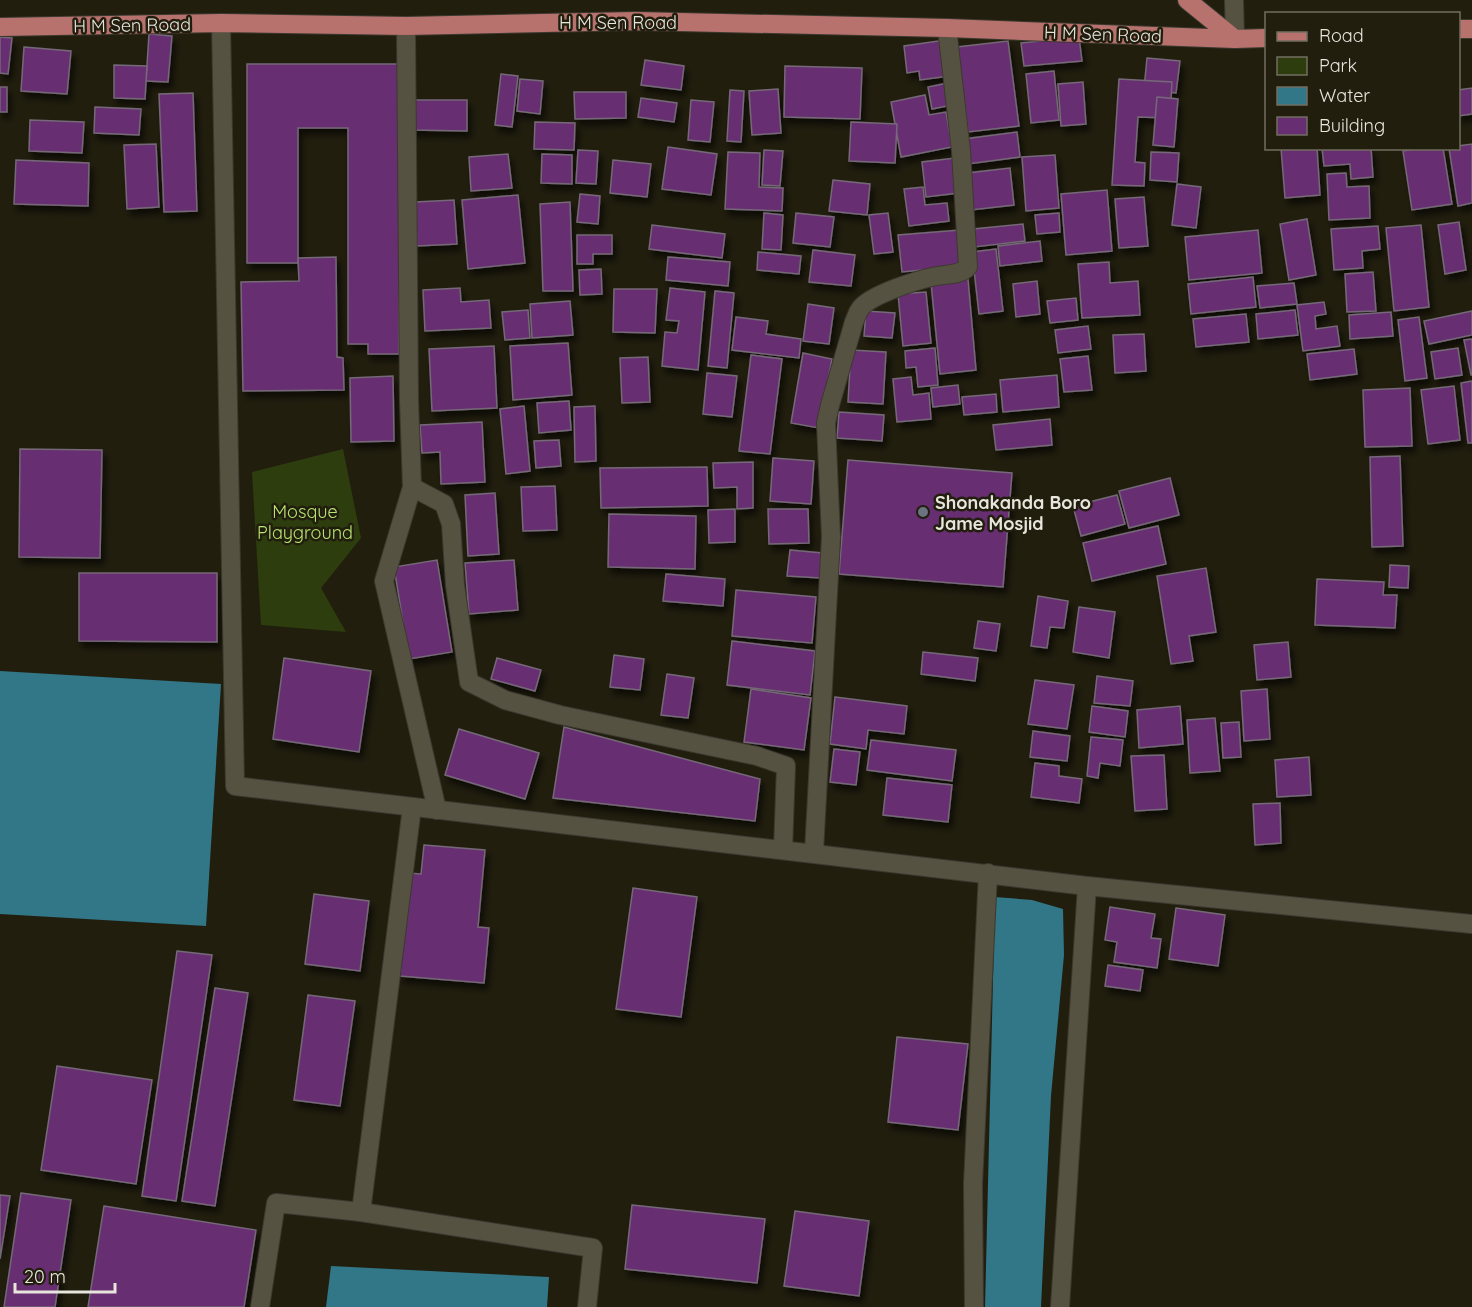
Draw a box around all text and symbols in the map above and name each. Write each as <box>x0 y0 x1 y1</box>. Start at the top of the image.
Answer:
street label: H M Sen Road <box>559 11 677 34</box>
street label: H M Sen Road <box>73 12 191 38</box>
legend <box>1265 12 1460 150</box>
street label: H M Sen Road <box>1044 20 1162 48</box>
text: Road <box>1319 24 1364 47</box>
text: Park <box>1319 54 1357 77</box>
text: Water <box>1319 84 1370 107</box>
text: Building <box>1319 114 1385 137</box>
place label: Shonakanda Boro Jame Mosjid <box>935 491 1091 535</box>
park label: Mosque Playground <box>257 500 353 544</box>
marker: Shonakanda Boro Jame Mosjid <box>916 505 930 519</box>
scale bar <box>15 1256 116 1294</box>
text: 20 m <box>24 1265 66 1288</box>

